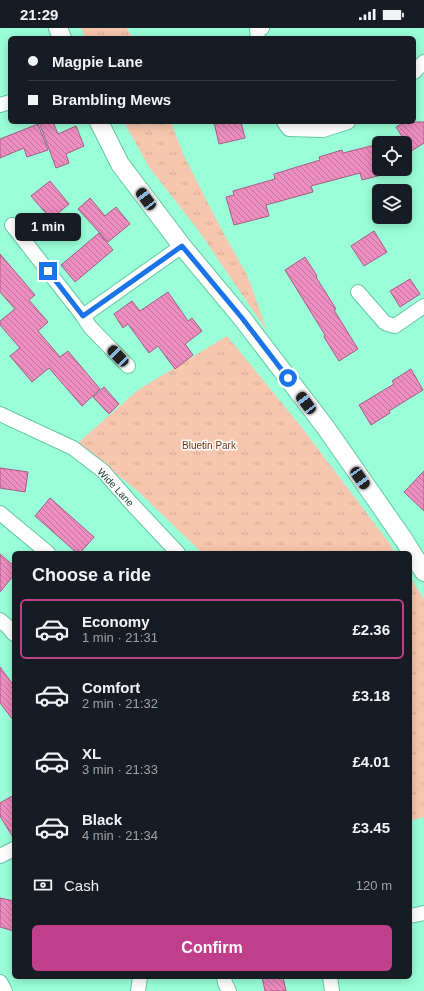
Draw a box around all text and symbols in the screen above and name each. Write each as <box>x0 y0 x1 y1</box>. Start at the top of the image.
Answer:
text: 21:29 <box>20 6 58 23</box>
text: Magpie Lane <box>52 53 143 70</box>
text: Brambling Mews <box>52 91 171 108</box>
map controls <box>372 136 412 224</box>
button: locate <box>372 136 412 176</box>
button: layers <box>372 184 412 224</box>
car <box>134 186 158 212</box>
callout: 1 min <box>15 213 81 241</box>
text: 1 min <box>31 219 65 234</box>
route end <box>39 262 57 280</box>
car <box>105 343 131 369</box>
route start <box>279 369 297 387</box>
car <box>294 390 318 416</box>
park label: Bluetin Park <box>182 440 237 451</box>
car <box>348 465 372 491</box>
street label: Wide Lane <box>95 466 136 509</box>
text: Choose a ride <box>32 565 151 585</box>
icon: car <box>34 611 70 647</box>
text: Economy <box>82 613 150 630</box>
text: £2.36 <box>352 621 390 638</box>
text: 1 min · 21:31 <box>82 630 158 645</box>
icon: car <box>34 677 70 713</box>
text: Comfort <box>82 679 140 696</box>
text: £3.18 <box>352 687 390 704</box>
text: 2 min · 21:32 <box>82 696 158 711</box>
icon: car <box>34 743 70 779</box>
text: XL <box>82 745 101 762</box>
text: £4.01 <box>352 753 390 770</box>
text: 3 min · 21:33 <box>82 762 158 777</box>
icon: car <box>34 809 70 845</box>
text: Black <box>82 811 122 828</box>
text: £3.45 <box>352 819 390 836</box>
text: 4 min · 21:34 <box>82 828 158 843</box>
icon: cash <box>32 874 54 896</box>
text: Cash <box>64 877 99 894</box>
text: 120 m <box>356 878 392 893</box>
button: Confirm <box>32 925 392 971</box>

